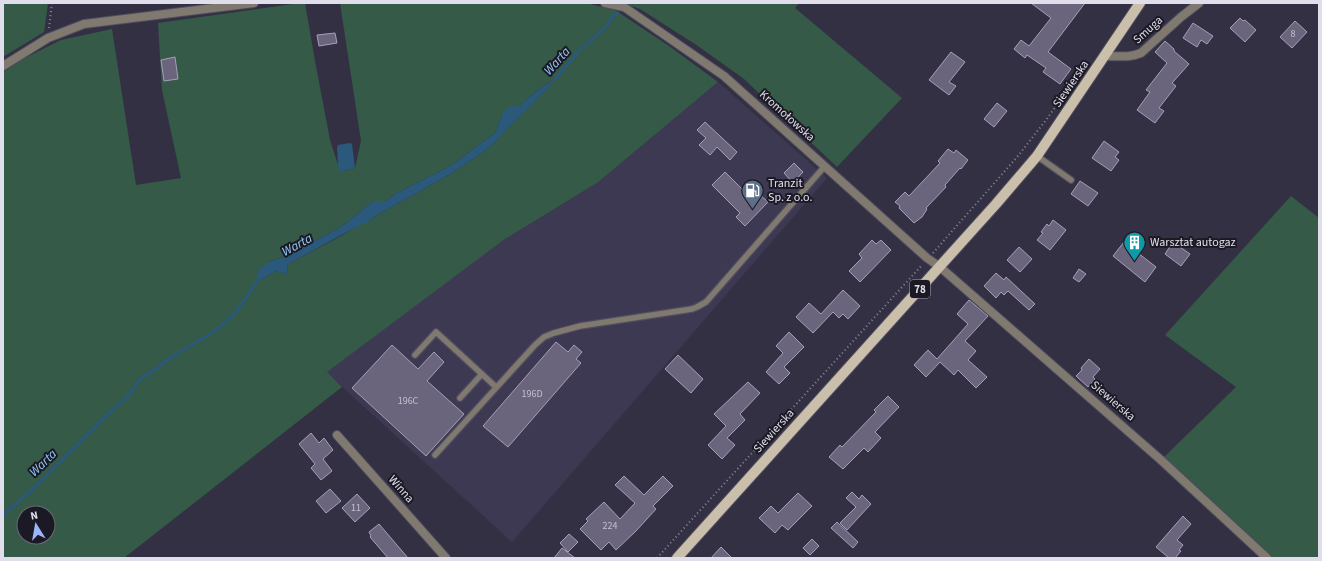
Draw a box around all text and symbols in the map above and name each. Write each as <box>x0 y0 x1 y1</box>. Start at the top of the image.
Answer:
street label: Smuga <box>1129 12 1167 48</box>
house number: 8 <box>1291 27 1296 41</box>
water label: Warta <box>540 43 574 79</box>
street label: Siewierska <box>1049 57 1093 111</box>
street label: Kromołowska <box>755 86 819 146</box>
place label: Tranzit Sp. z o.o. <box>768 175 812 206</box>
fuel station icon: Tranzit Sp. z o.o. <box>739 177 765 210</box>
water label: Warta <box>279 229 315 261</box>
building icon: Warsztat autogaz <box>1121 229 1147 262</box>
place label: Warsztat autogaz <box>1150 234 1236 251</box>
road number: 78 <box>910 280 930 298</box>
street label: Siewierska <box>1087 377 1139 425</box>
house number: 196D <box>521 387 543 401</box>
house number: 196C <box>398 394 419 408</box>
street label: Siewierska <box>750 405 798 457</box>
water label: Warta <box>25 445 61 481</box>
street label: Winna <box>384 472 418 506</box>
house number: 11 <box>351 501 361 515</box>
north arrow <box>16 505 56 545</box>
text: N <box>29 508 39 524</box>
house number: 224 <box>603 519 617 533</box>

